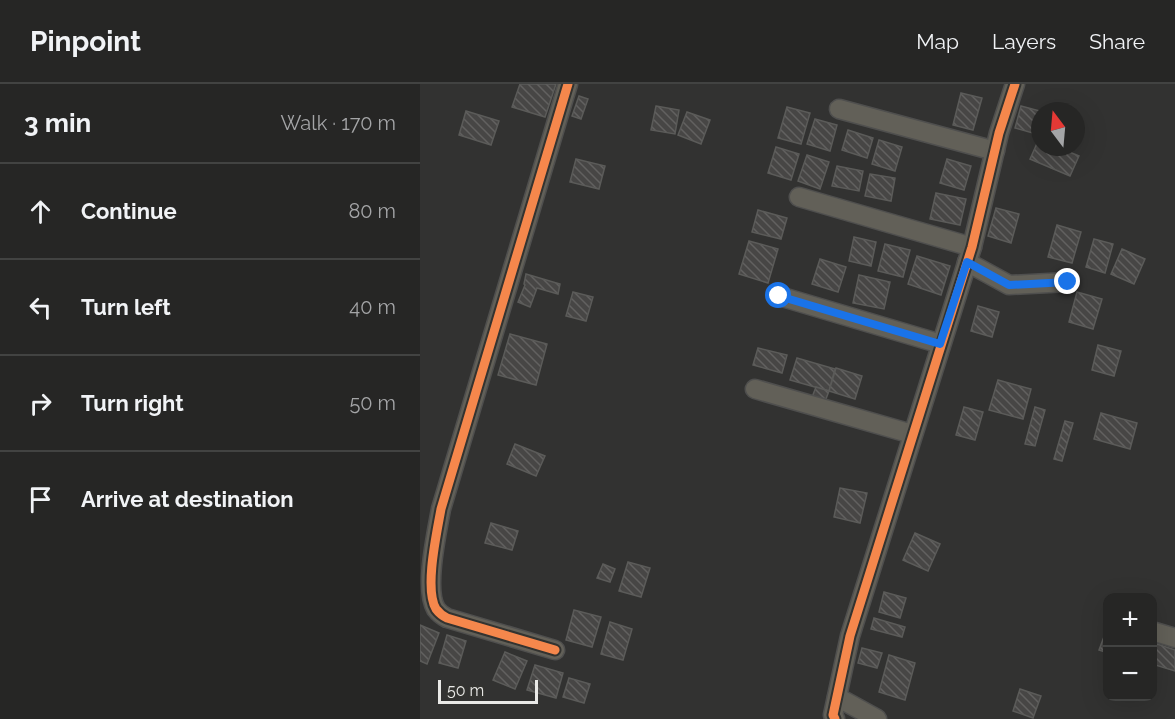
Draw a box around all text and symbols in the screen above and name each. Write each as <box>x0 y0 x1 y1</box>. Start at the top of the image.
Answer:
text: Pinpoint <box>30 25 141 58</box>
text: Map <box>916 29 959 54</box>
text: Layers <box>992 29 1056 54</box>
text: Share <box>1089 29 1145 54</box>
north arrow <box>1031 102 1085 156</box>
text: 3 min <box>24 108 91 138</box>
text: Walk · 170 m <box>280 111 396 135</box>
icon: ahead <box>24 195 57 228</box>
text: Continue <box>81 198 177 224</box>
text: 80 m <box>348 199 396 223</box>
route end <box>1054 268 1080 294</box>
route start <box>765 282 791 308</box>
icon: left <box>24 291 57 324</box>
text: Turn left <box>81 294 171 320</box>
text: 40 m <box>349 295 396 319</box>
icon: right <box>24 387 57 420</box>
text: Turn right <box>81 390 184 416</box>
text: 50 m <box>349 391 396 415</box>
icon: arrive <box>24 483 57 516</box>
text: Arrive at destination <box>81 486 294 512</box>
map controls <box>1103 593 1157 701</box>
button: + <box>1103 593 1157 647</box>
button: − <box>1103 647 1157 701</box>
scale bar <box>438 677 538 704</box>
text: 50 m <box>447 681 484 700</box>

